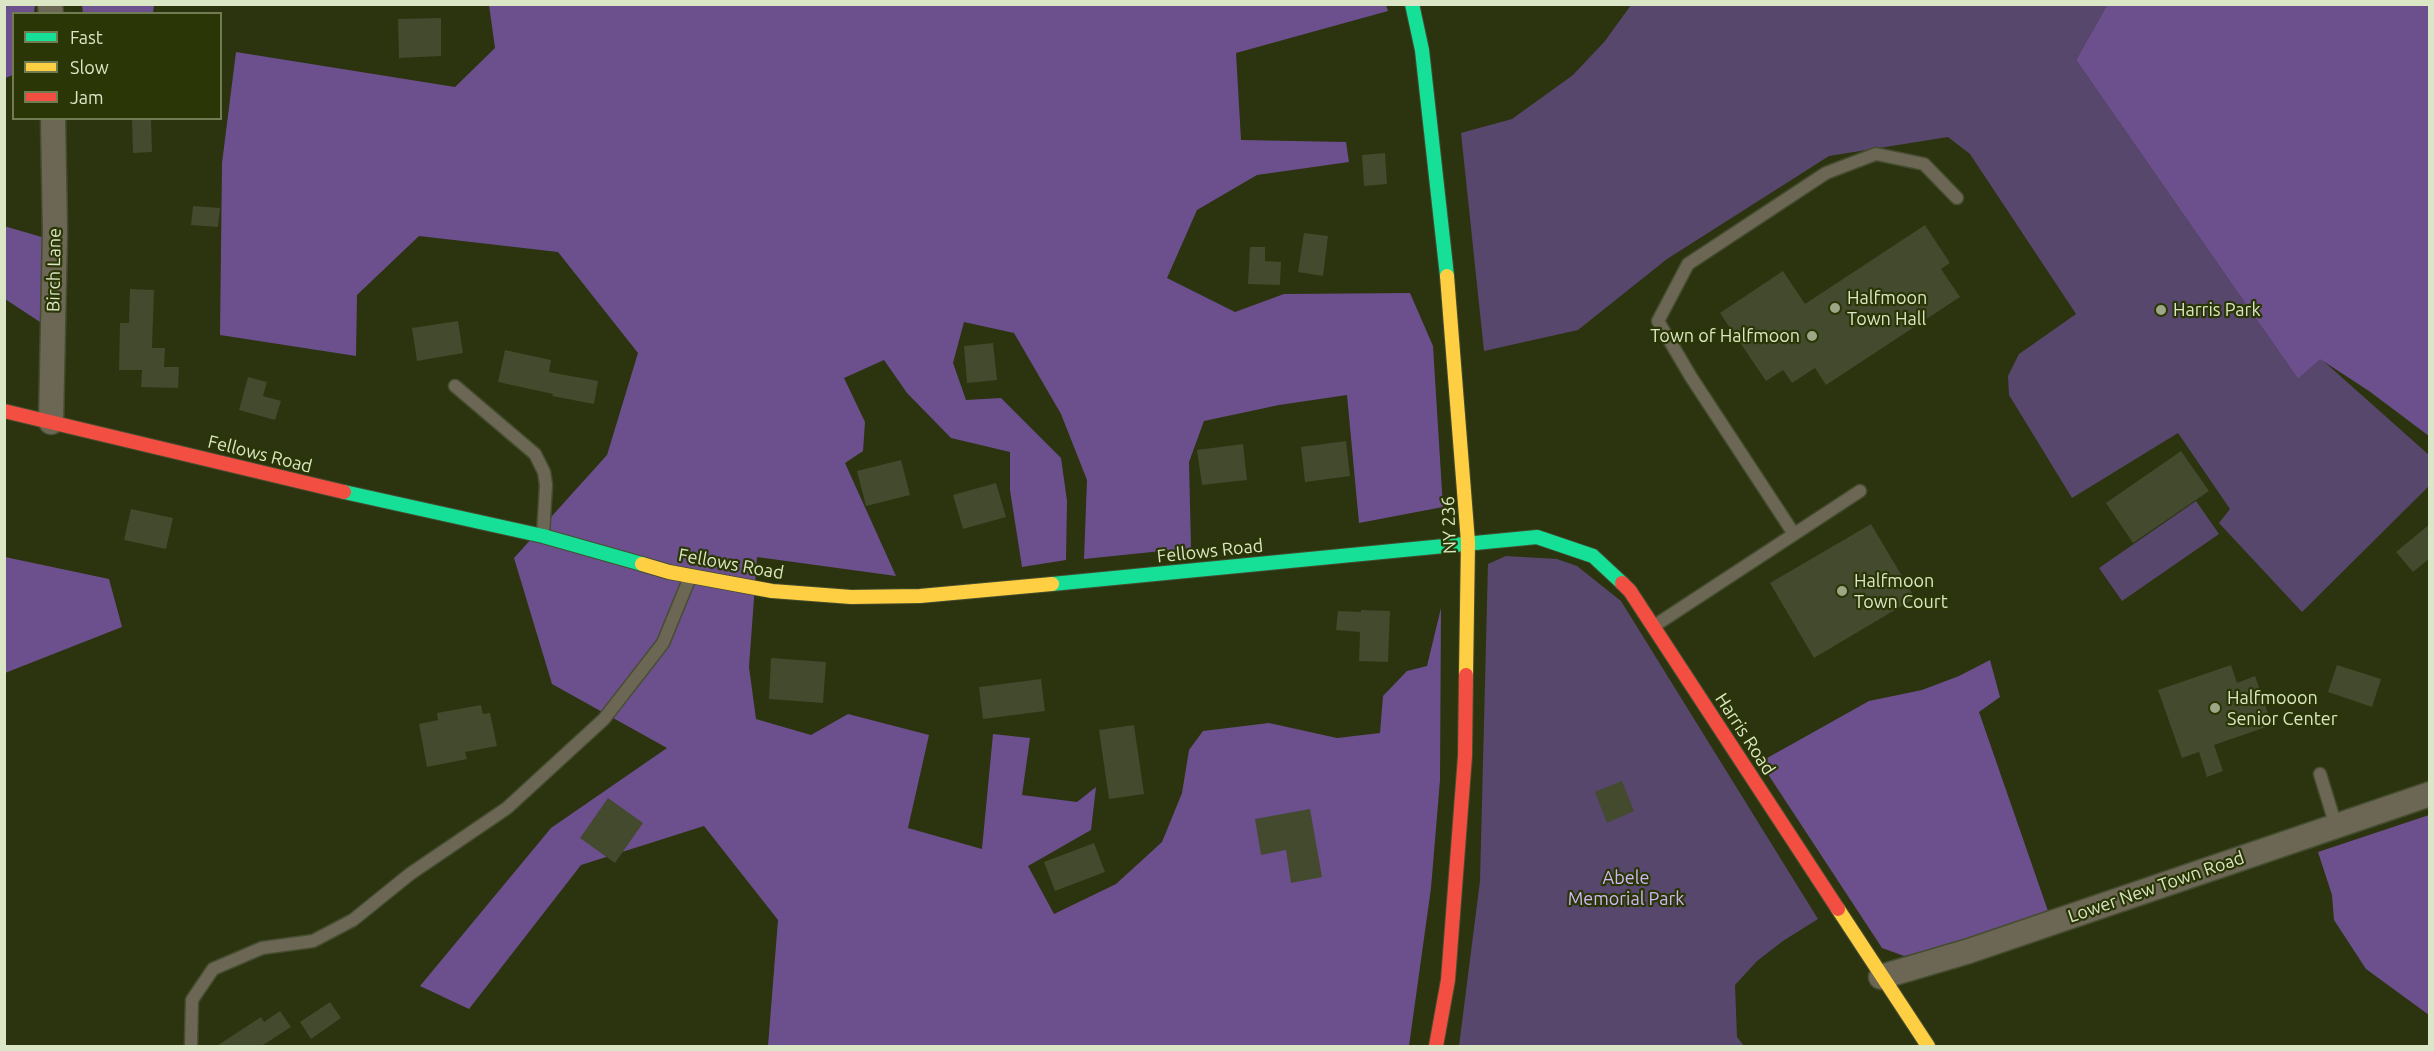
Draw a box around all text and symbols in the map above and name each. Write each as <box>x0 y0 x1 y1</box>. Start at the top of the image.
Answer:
legend <box>12 12 222 120</box>
text: Fast <box>70 27 103 47</box>
text: Slow <box>70 57 109 77</box>
text: Jam <box>70 87 104 107</box>
street label: Birch Lane <box>42 228 66 312</box>
place label: Halfmoon Town Hall <box>1847 287 1927 330</box>
place label: Harris Park <box>2173 299 2261 321</box>
marker: Halfmoon Town Hall <box>1828 301 1842 315</box>
marker: Harris Park <box>2154 303 2168 317</box>
place label: Town of Halfmoon <box>1650 325 1800 347</box>
marker: Town of Halfmoon <box>1805 329 1819 343</box>
street label: Fellows Road <box>206 431 314 477</box>
street label: NY 236 <box>1437 496 1461 554</box>
street label: Fellows Road <box>1156 535 1264 567</box>
street label: Fellows Road <box>677 544 785 584</box>
place label: Halfmoon Town Court <box>1854 570 1948 612</box>
marker: Halfmoon Town Court <box>1835 584 1849 598</box>
place label: Halfmooon Senior Center <box>2227 687 2338 730</box>
street label: Harris Road <box>1711 689 1779 779</box>
marker: Halfmooon Senior Center <box>2208 701 2222 715</box>
street label: Lower New Town Road <box>2065 847 2247 927</box>
park label: Abele Memorial Park <box>1568 867 1684 910</box>

